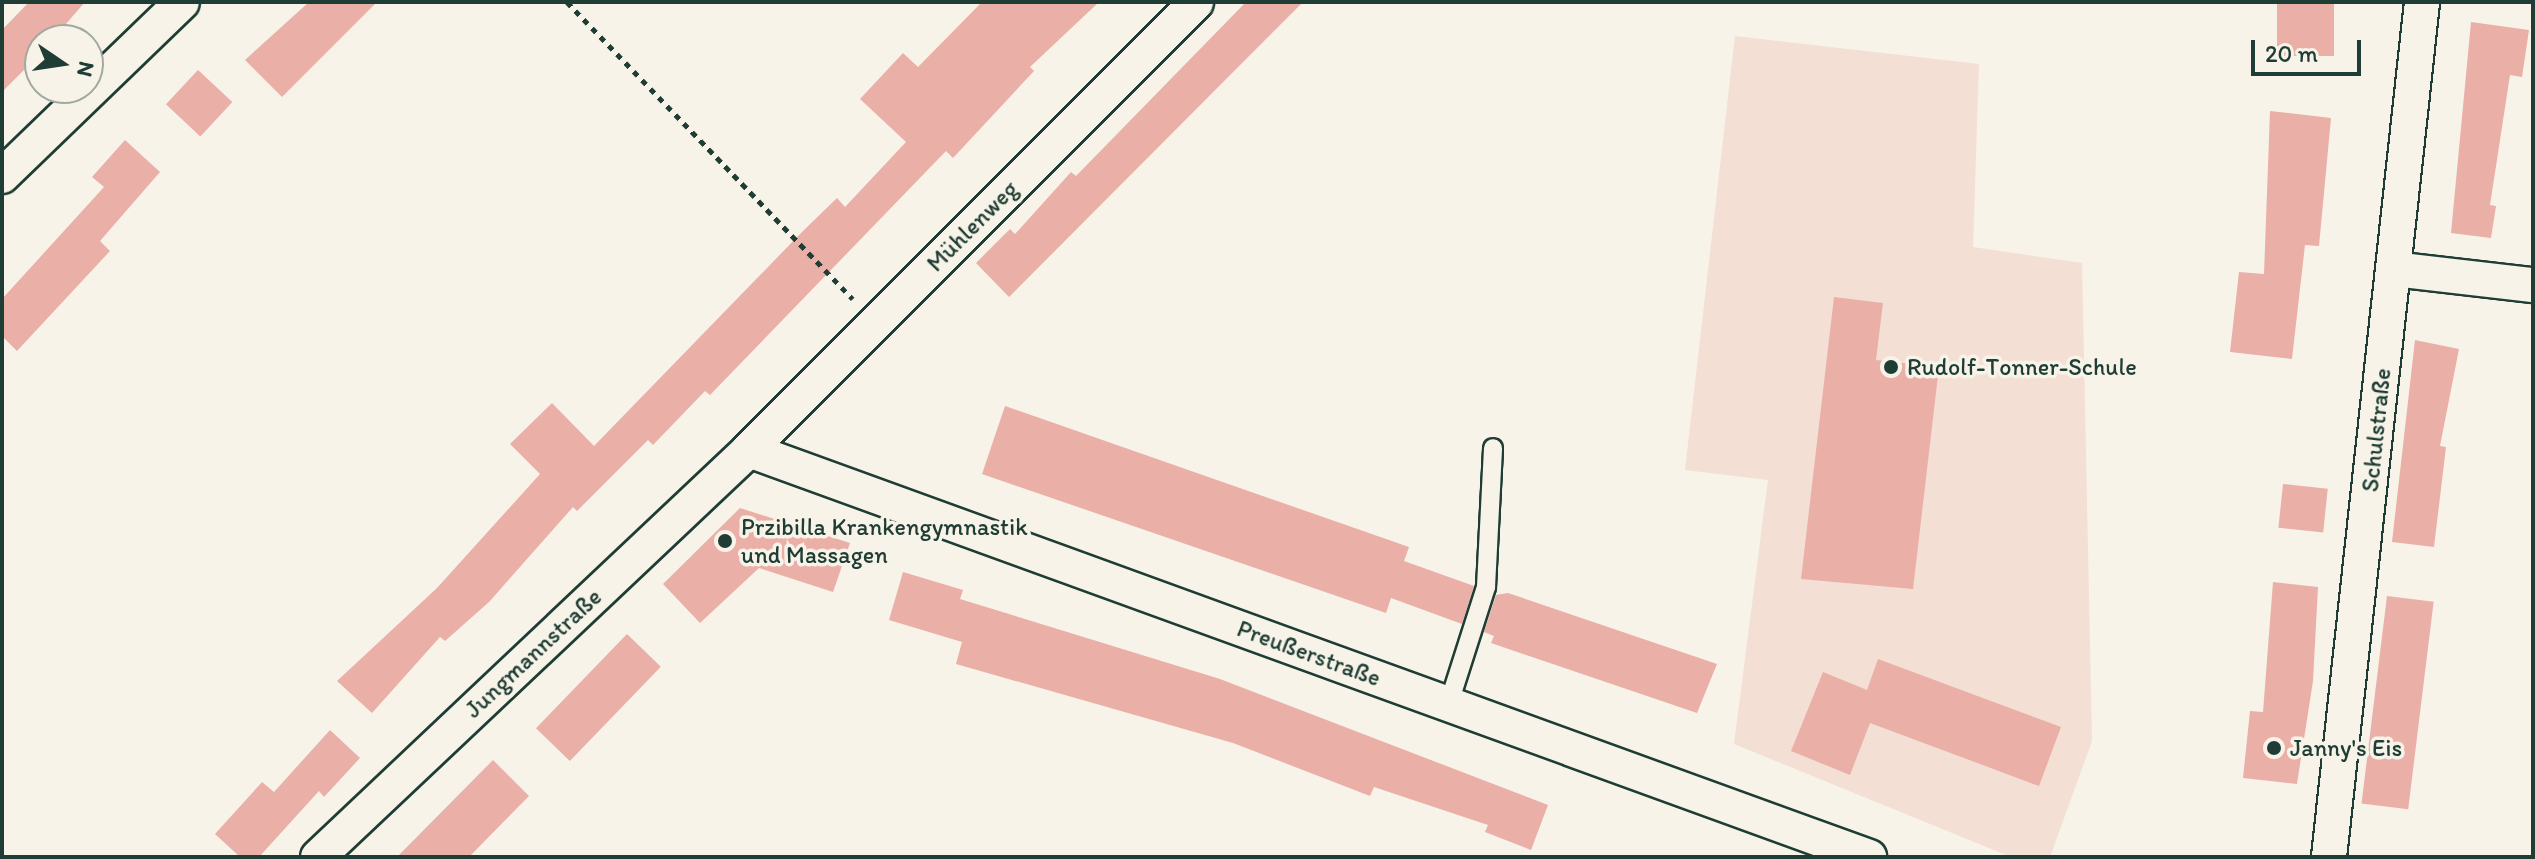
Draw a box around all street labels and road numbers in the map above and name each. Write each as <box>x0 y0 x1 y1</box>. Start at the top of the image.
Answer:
street label: Mühlenweg <box>921 175 1023 277</box>
street label: Schulstraße <box>2355 367 2397 493</box>
street label: Jungmannstraße <box>459 582 607 724</box>
street label: Preußerstraße <box>1233 614 1385 692</box>

